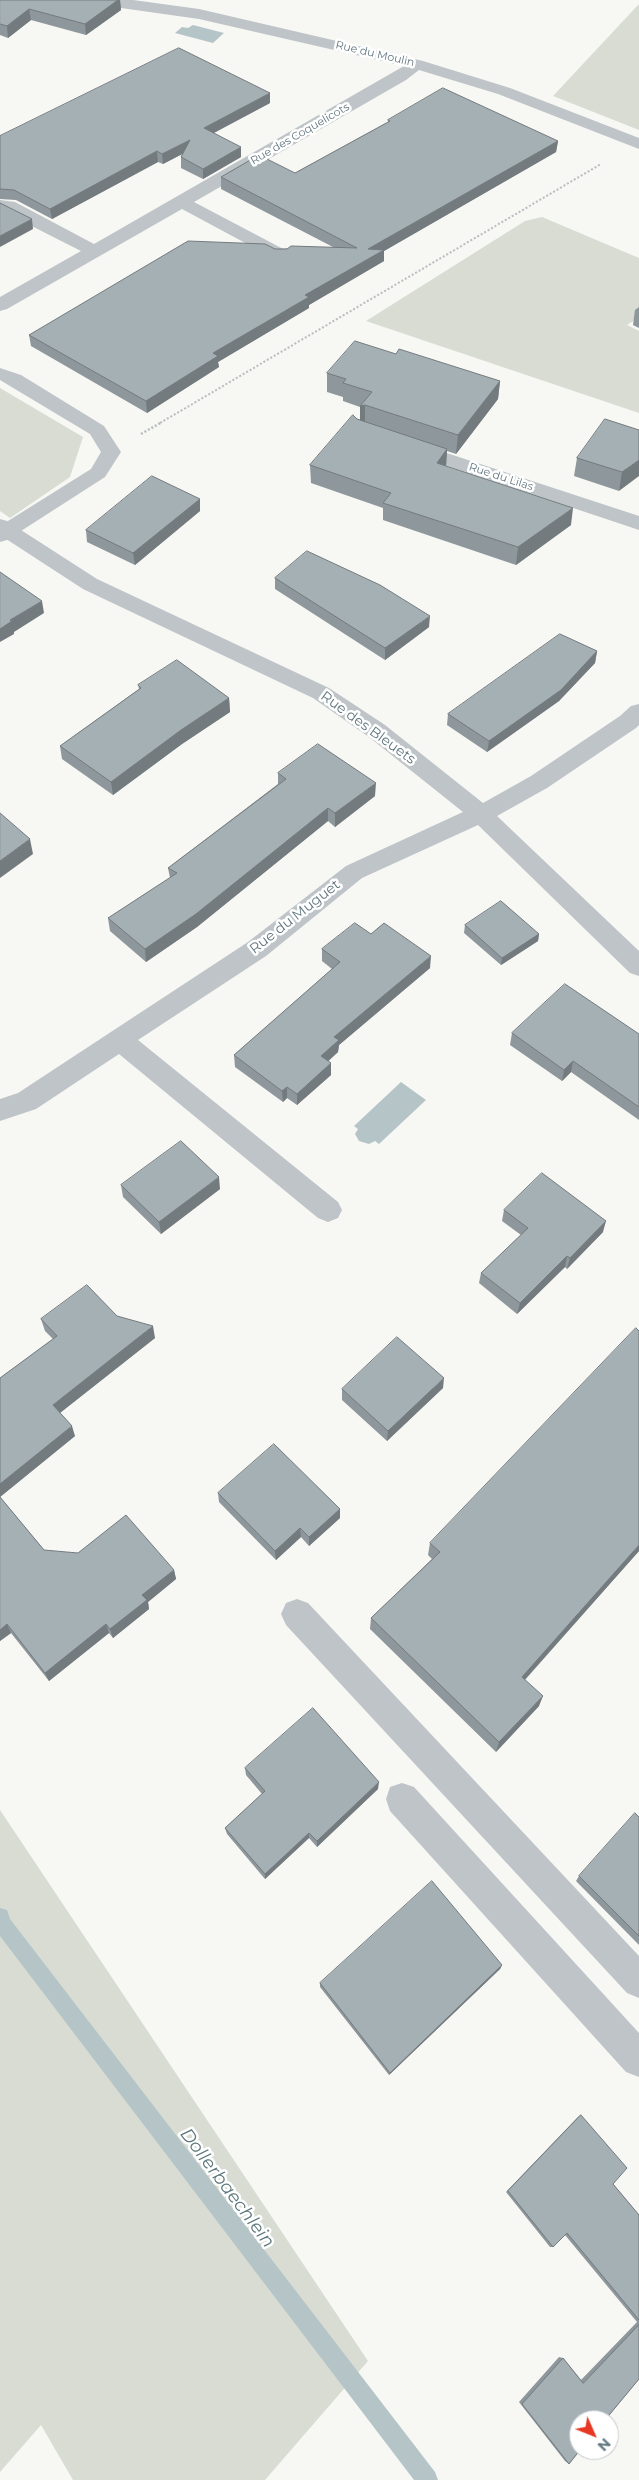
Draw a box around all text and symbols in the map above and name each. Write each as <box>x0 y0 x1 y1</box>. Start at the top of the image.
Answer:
street label: Rue du Moulin <box>334 38 416 70</box>
street label: Rue des Coquelicots <box>248 100 352 168</box>
street label: Rue du Lilas <box>467 460 535 494</box>
street label: Rue des Bleuets <box>317 688 419 768</box>
street label: Rue du Muguet <box>246 876 344 958</box>
water label: Dollerbaechlein <box>175 2124 279 2252</box>
north arrow <box>569 2410 619 2460</box>
text: N <box>594 2434 614 2455</box>

